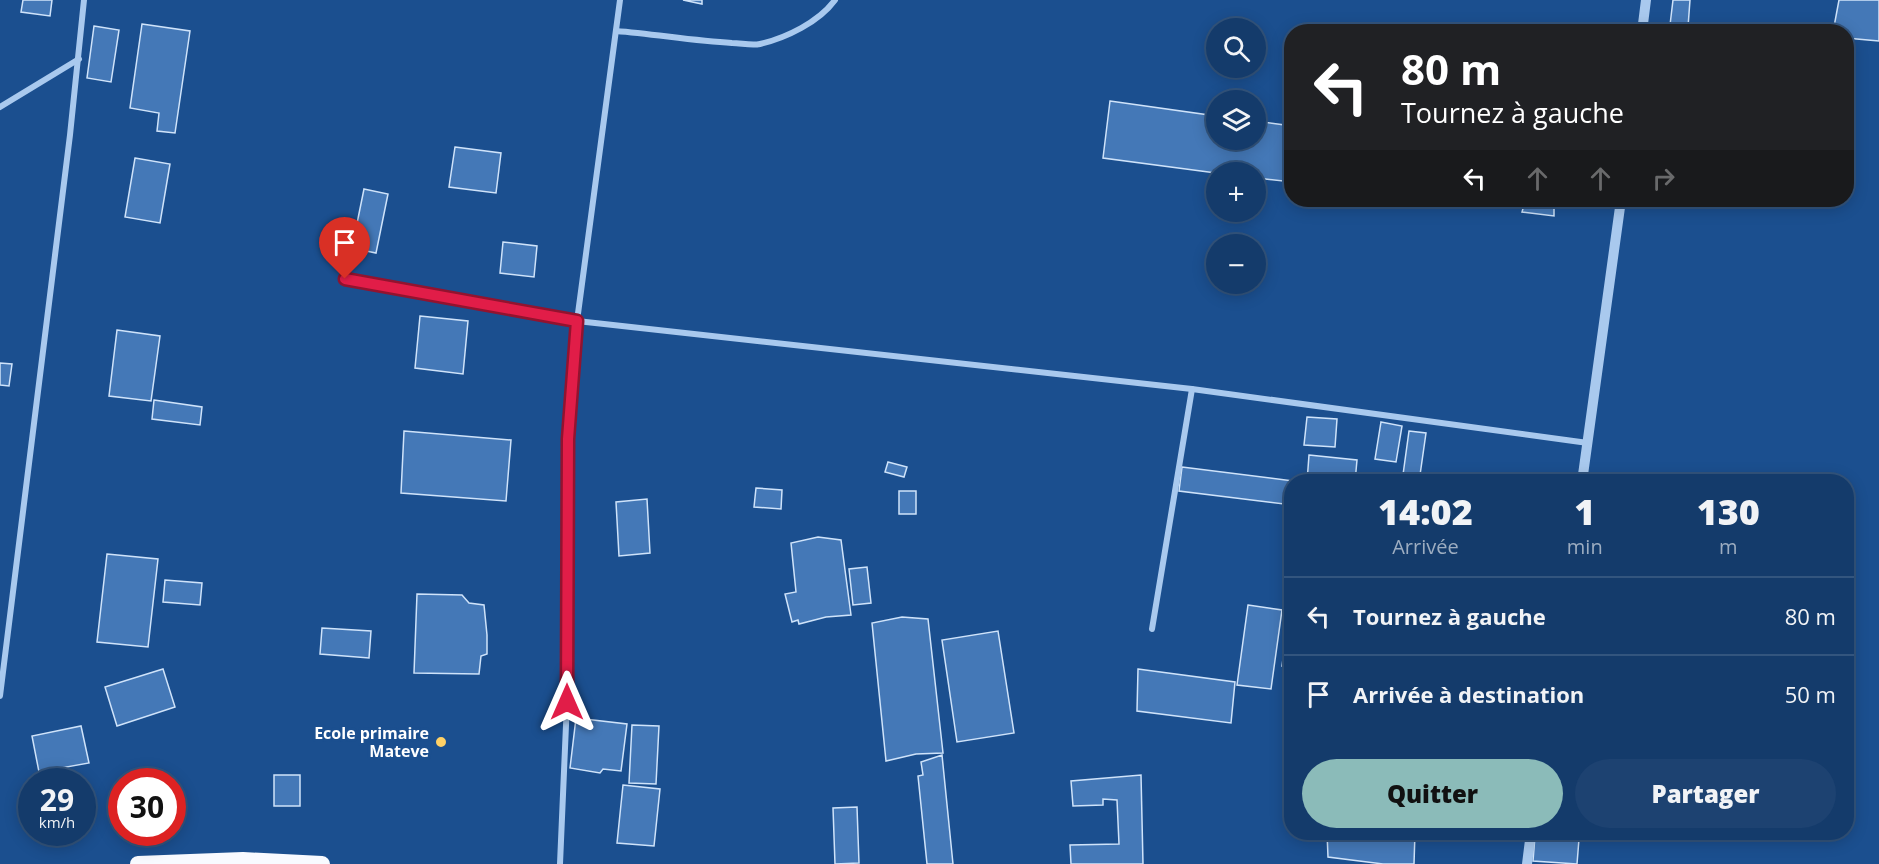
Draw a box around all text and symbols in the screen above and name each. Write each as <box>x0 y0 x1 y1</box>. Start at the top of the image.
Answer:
map controls <box>1206 18 1266 294</box>
button: search <box>1206 18 1266 78</box>
text: 80 m <box>1401 40 1501 97</box>
icon: left <box>1302 48 1380 126</box>
button: layers <box>1206 90 1266 150</box>
text: Tournez à gauche <box>1401 94 1624 131</box>
button: + <box>1206 162 1266 222</box>
icon: left <box>1458 162 1491 195</box>
icon: ahead <box>1521 162 1554 195</box>
icon: ahead <box>1584 162 1617 195</box>
icon: right <box>1647 162 1680 195</box>
pin <box>319 217 370 279</box>
icon: arrive <box>328 226 361 259</box>
button: − <box>1206 234 1266 294</box>
text: 14:02 <box>1378 487 1473 536</box>
text: 1 <box>1574 487 1595 536</box>
text: 130 <box>1697 487 1760 536</box>
text: Arrivée <box>1392 533 1459 560</box>
text: min <box>1567 533 1603 560</box>
text: m <box>1719 533 1738 560</box>
icon: left <box>1302 600 1335 633</box>
text: Tournez à gauche <box>1353 601 1546 631</box>
text: 80 m <box>1785 601 1836 631</box>
position arrow <box>535 670 599 734</box>
icon: arrive <box>1302 678 1335 711</box>
text: Arrivée à destination <box>1353 679 1584 709</box>
text: 50 m <box>1785 679 1836 709</box>
place label: Ecole primaire Mateve <box>314 722 429 762</box>
marker: Ecole primaire Mateve <box>434 735 448 749</box>
button: Quitter <box>1302 759 1563 828</box>
button: Partager <box>1575 759 1836 828</box>
speed limit sign: 30 <box>108 768 186 846</box>
text: 29 <box>40 779 74 820</box>
text: km/h <box>39 812 75 832</box>

